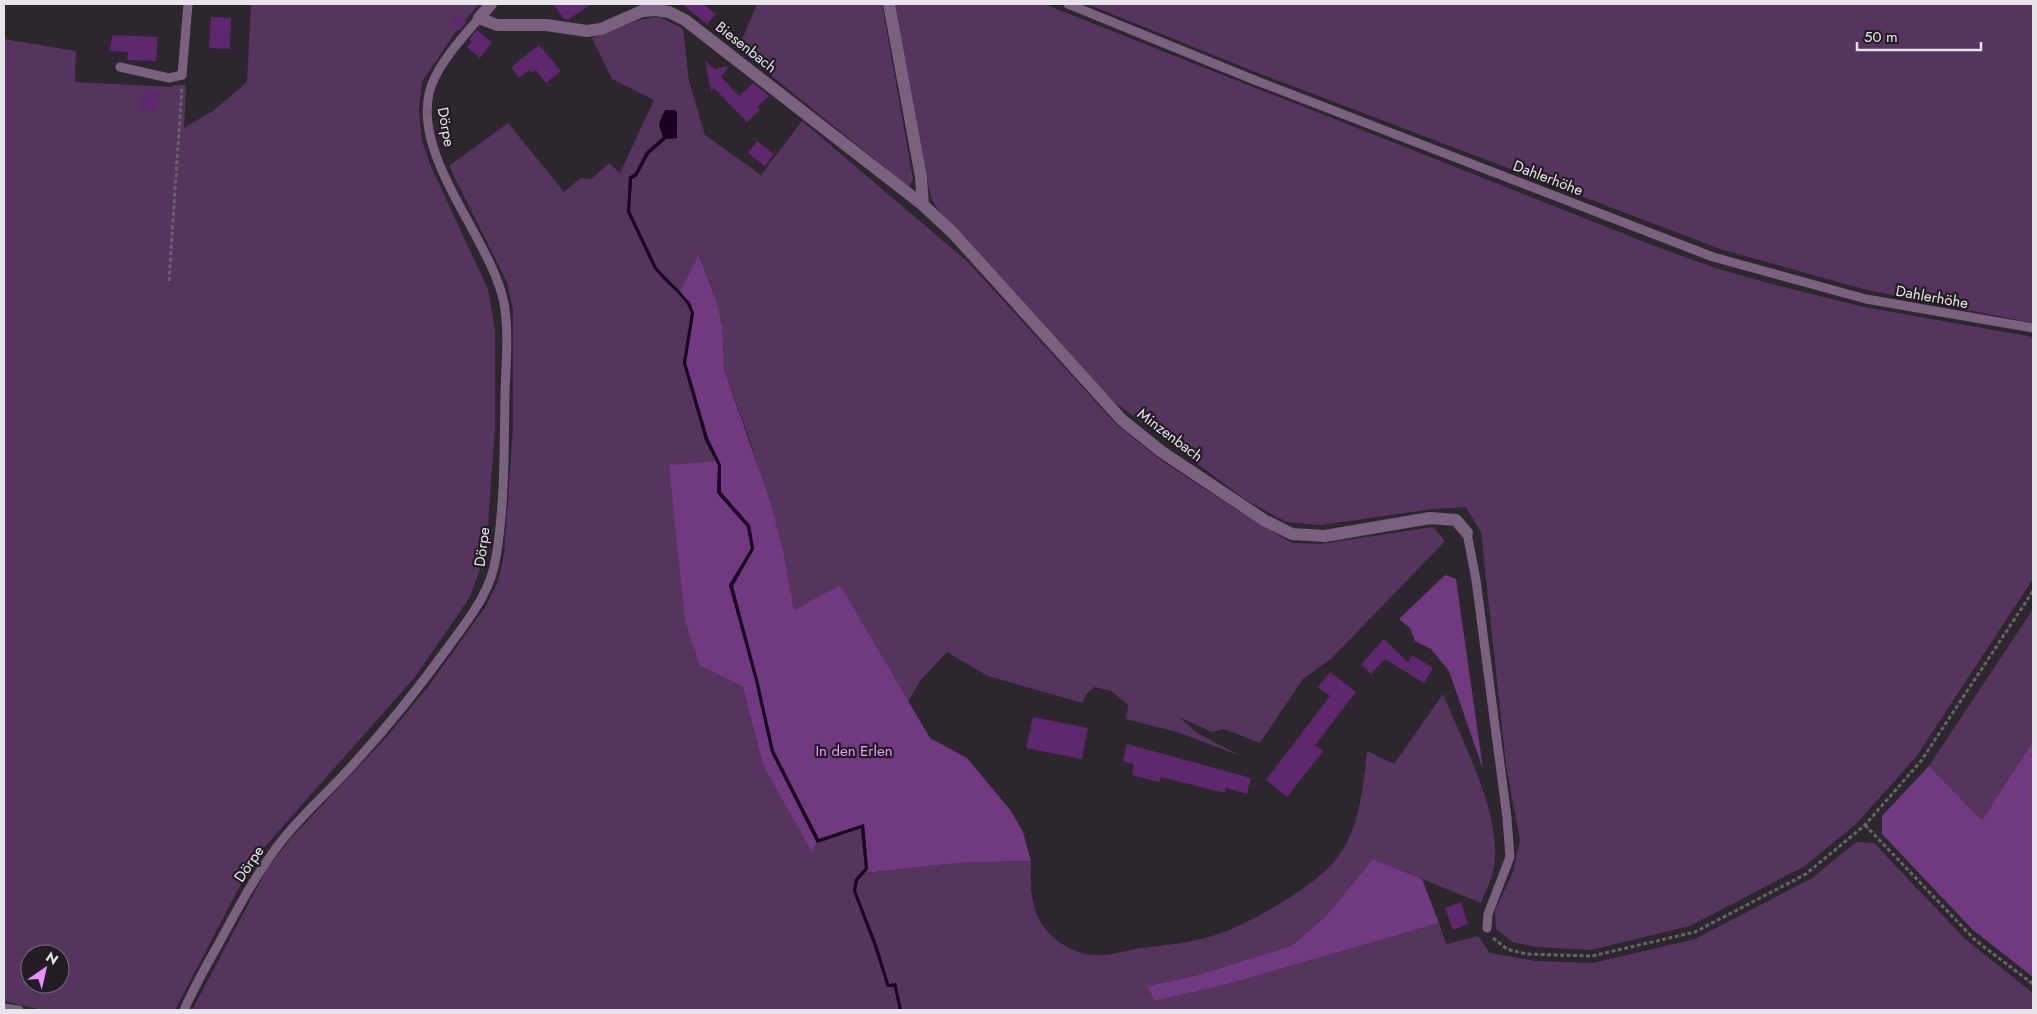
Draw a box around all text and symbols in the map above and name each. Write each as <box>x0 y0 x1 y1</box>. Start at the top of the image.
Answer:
street label: Biesenbach <box>711 16 781 78</box>
scale bar <box>1857 20 1981 52</box>
text: 50 m <box>1864 26 1898 48</box>
street label: Dörpe <box>432 105 460 149</box>
street label: Dahlerhöhe <box>1510 155 1586 201</box>
street label: Dahlerhöhe <box>1894 280 1970 314</box>
street label: Minzenbach <box>1133 403 1207 467</box>
street label: Dörpe <box>469 526 495 568</box>
park label: In den Erlen <box>815 740 893 762</box>
street label: Dörpe <box>229 841 269 887</box>
north arrow <box>20 944 70 994</box>
text: N <box>42 947 62 970</box>

